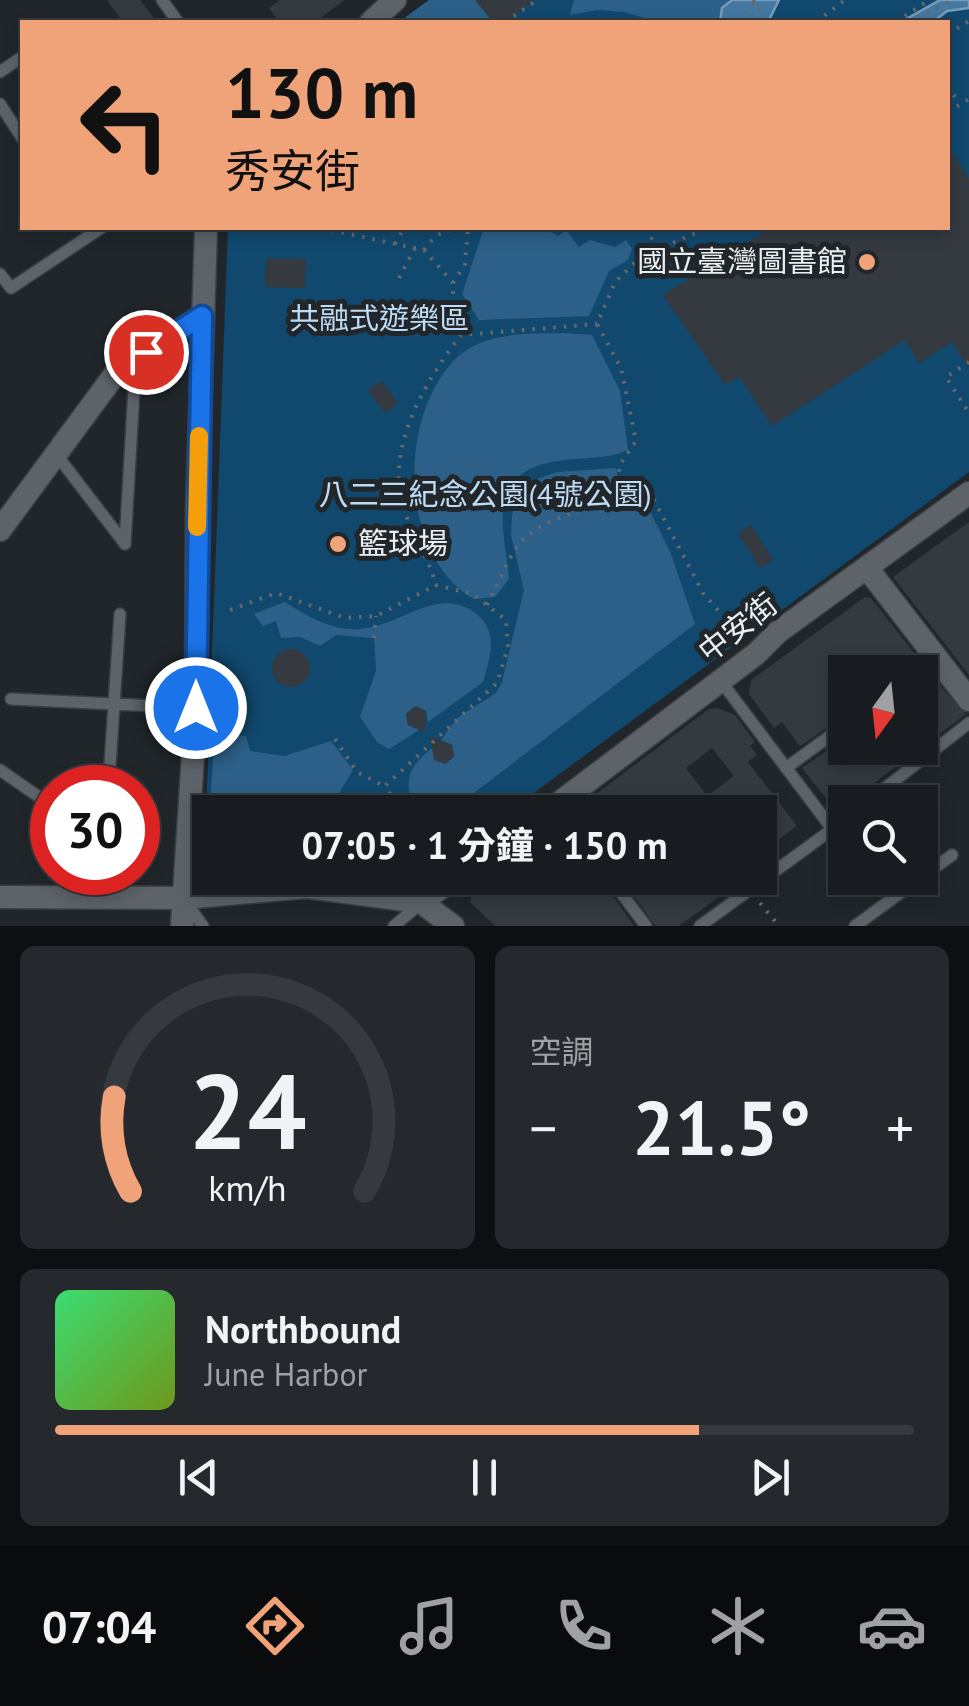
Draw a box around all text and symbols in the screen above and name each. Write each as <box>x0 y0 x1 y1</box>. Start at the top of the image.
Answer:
text: 130 m <box>225 47 418 137</box>
icon: left <box>60 60 190 190</box>
text: 秀安街 <box>225 141 360 199</box>
place label: 國立臺灣圖書館 <box>637 241 847 280</box>
marker: 國立臺灣圖書館 <box>856 251 878 273</box>
park label: 共融式遊樂區 <box>289 298 469 337</box>
pin <box>104 310 189 395</box>
icon: arrive <box>119 325 174 380</box>
park label: 八二三紀念公園(4號公園) <box>318 474 652 513</box>
place label: 籃球場 <box>358 523 448 562</box>
marker: 籃球場 <box>327 533 349 555</box>
street label: 中安街 <box>690 584 785 670</box>
north arrow <box>828 655 938 765</box>
map controls <box>828 655 938 895</box>
position arrow <box>144 656 248 760</box>
speed limit sign: 30 <box>30 765 160 895</box>
button: search <box>828 785 938 895</box>
text: 07:05 · 1 分鐘 · 150 m <box>301 820 668 869</box>
text: 空調 <box>530 1030 594 1072</box>
text: 24 <box>188 1043 306 1178</box>
text: 21.5° <box>632 1079 811 1176</box>
text: − <box>530 1092 557 1163</box>
text: + <box>886 1092 914 1163</box>
text: km/h <box>208 1165 286 1211</box>
text: Northbound <box>205 1304 401 1353</box>
text: June Harbor <box>205 1353 367 1395</box>
icon: previous <box>171 1450 226 1505</box>
icon: pause <box>457 1450 512 1505</box>
icon: next <box>743 1450 798 1505</box>
icon: directions <box>240 1591 310 1661</box>
icon: music <box>394 1591 464 1661</box>
icon: phone <box>549 1591 619 1661</box>
icon: climate <box>703 1591 773 1661</box>
icon: car <box>857 1591 927 1661</box>
text: 07:04 <box>42 1597 156 1655</box>

